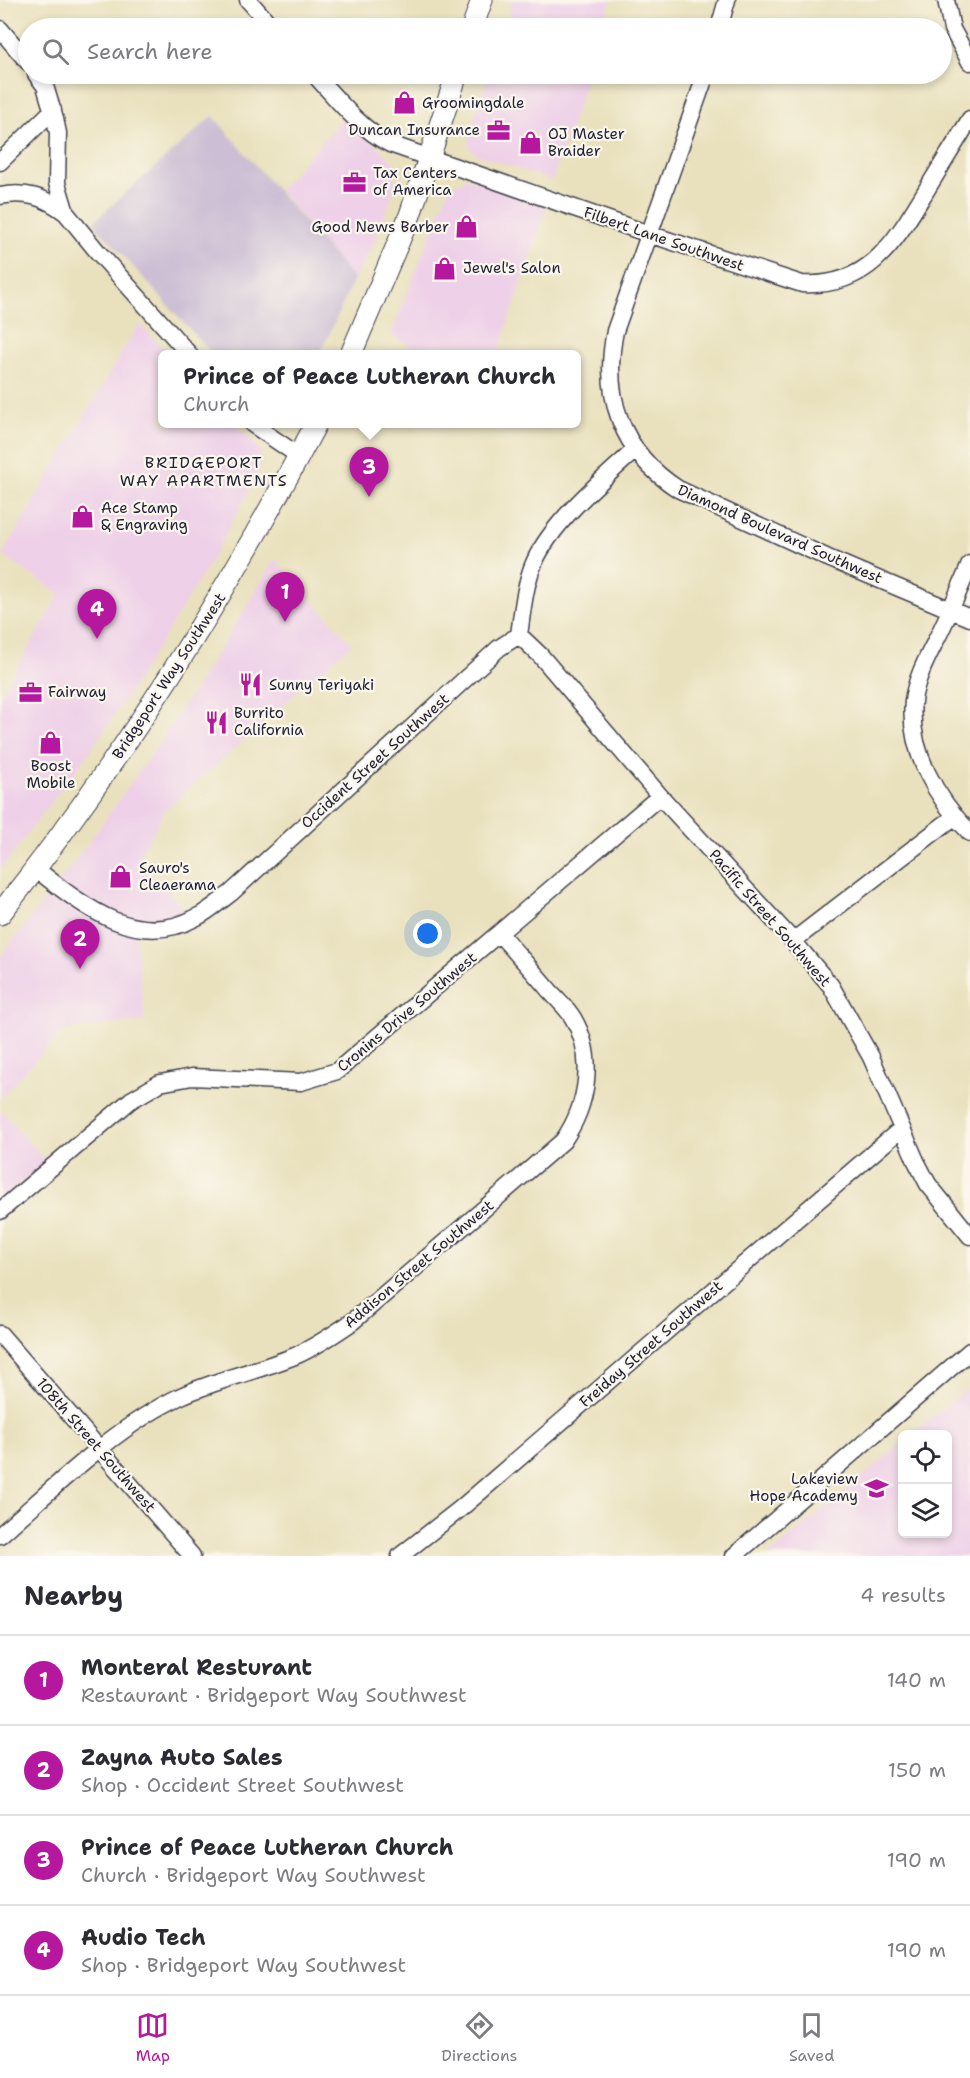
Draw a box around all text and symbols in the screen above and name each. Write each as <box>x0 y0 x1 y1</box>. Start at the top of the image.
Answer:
search box <box>18 18 952 84</box>
icon: search <box>39 35 72 68</box>
text: Search here <box>87 37 213 66</box>
shop icon: Groomingdale <box>391 90 417 116</box>
place label: Groomingdale <box>422 93 525 113</box>
office icon: Duncan Insurance <box>485 117 511 143</box>
place label: Duncan Insurance <box>348 120 480 140</box>
place label: OJ Master Braider <box>548 124 625 161</box>
shop icon: OJ Master Braider <box>517 130 543 156</box>
place label: Tax Centers of America <box>373 163 457 200</box>
office icon: Tax Centers of America <box>342 169 368 195</box>
street label: Filbert Lane Southwest <box>581 202 747 276</box>
shop icon: Good News Barber <box>454 214 480 240</box>
place label: Good News Barber <box>311 217 449 237</box>
shop icon: Jewel's Salon <box>432 255 458 281</box>
place label: Jewel's Salon <box>463 258 561 278</box>
popup <box>158 350 581 428</box>
text: Prince of Peace Lutheran Church <box>183 362 556 391</box>
text: Church <box>183 391 249 417</box>
pin: 3 <box>350 448 388 497</box>
district label: BRIDGEPORT WAY APARTMENTS <box>120 452 288 491</box>
street label: Diamond Boulevard Southwest <box>674 480 886 588</box>
place label: Ace Stamp & Engraving <box>101 498 188 535</box>
shop icon: Ace Stamp & Engraving <box>70 504 96 530</box>
pin: 1 <box>266 572 304 622</box>
street label: Bridgeport Way Southwest <box>108 589 230 763</box>
pin: 4 <box>78 590 116 639</box>
restaurant icon: Sunny Teriyaki <box>238 672 264 698</box>
place label: Sunny Teriyaki <box>269 675 374 695</box>
office icon: Fairway <box>17 679 43 705</box>
place label: Fairway <box>48 682 106 702</box>
street label: Occident Street Southwest <box>297 689 453 833</box>
place label: Burrito California <box>234 703 304 740</box>
restaurant icon: Burrito California <box>203 709 229 735</box>
shop icon: Boost Mobile <box>38 729 64 755</box>
place label: Boost Mobile <box>26 756 76 793</box>
street label: Pacific Street Southwest <box>705 845 835 991</box>
place label: Sauro's Cleaerama <box>139 858 217 895</box>
shop icon: Sauro's Cleaerama <box>108 864 134 890</box>
your location <box>413 919 442 948</box>
pin: 2 <box>60 920 100 969</box>
street label: Cronins Drive Southwest <box>333 948 481 1076</box>
street label: Addison Street Southwest <box>340 1195 498 1333</box>
street label: Freiday Street Southwest <box>575 1276 727 1412</box>
street label: 108th Street Southwest <box>32 1373 160 1517</box>
map controls <box>898 1430 952 1538</box>
button: locate <box>898 1430 952 1484</box>
place label: Lakeview Hope Academy <box>749 1469 858 1506</box>
school or university icon: Lakeview Hope Academy <box>863 1475 889 1501</box>
button: layers <box>898 1484 952 1538</box>
text: Nearby <box>24 1578 123 1613</box>
text: 4 results <box>860 1582 946 1608</box>
text: Monteral Resturant <box>81 1653 312 1682</box>
text: 1 <box>39 1667 48 1693</box>
text: 140 m <box>887 1667 946 1693</box>
text: Restaurant · Bridgeport Way Southwest <box>81 1682 467 1708</box>
text: Zayna Auto Sales <box>81 1743 283 1772</box>
text: 2 <box>37 1757 51 1783</box>
text: 150 m <box>888 1757 946 1783</box>
text: Shop · Occident Street Southwest <box>81 1772 404 1798</box>
text: Prince of Peace Lutheran Church <box>81 1833 453 1862</box>
text: 3 <box>37 1847 51 1873</box>
text: 190 m <box>887 1847 946 1873</box>
text: Church · Bridgeport Way Southwest <box>81 1862 426 1888</box>
text: Audio Tech <box>81 1923 206 1952</box>
text: 4 <box>37 1937 51 1963</box>
text: 190 m <box>887 1937 946 1963</box>
text: Shop · Bridgeport Way Southwest <box>81 1952 406 1978</box>
tab: Map <box>136 2009 170 2066</box>
tab: Directions <box>441 2009 518 2066</box>
tab: Saved <box>789 2009 834 2066</box>

